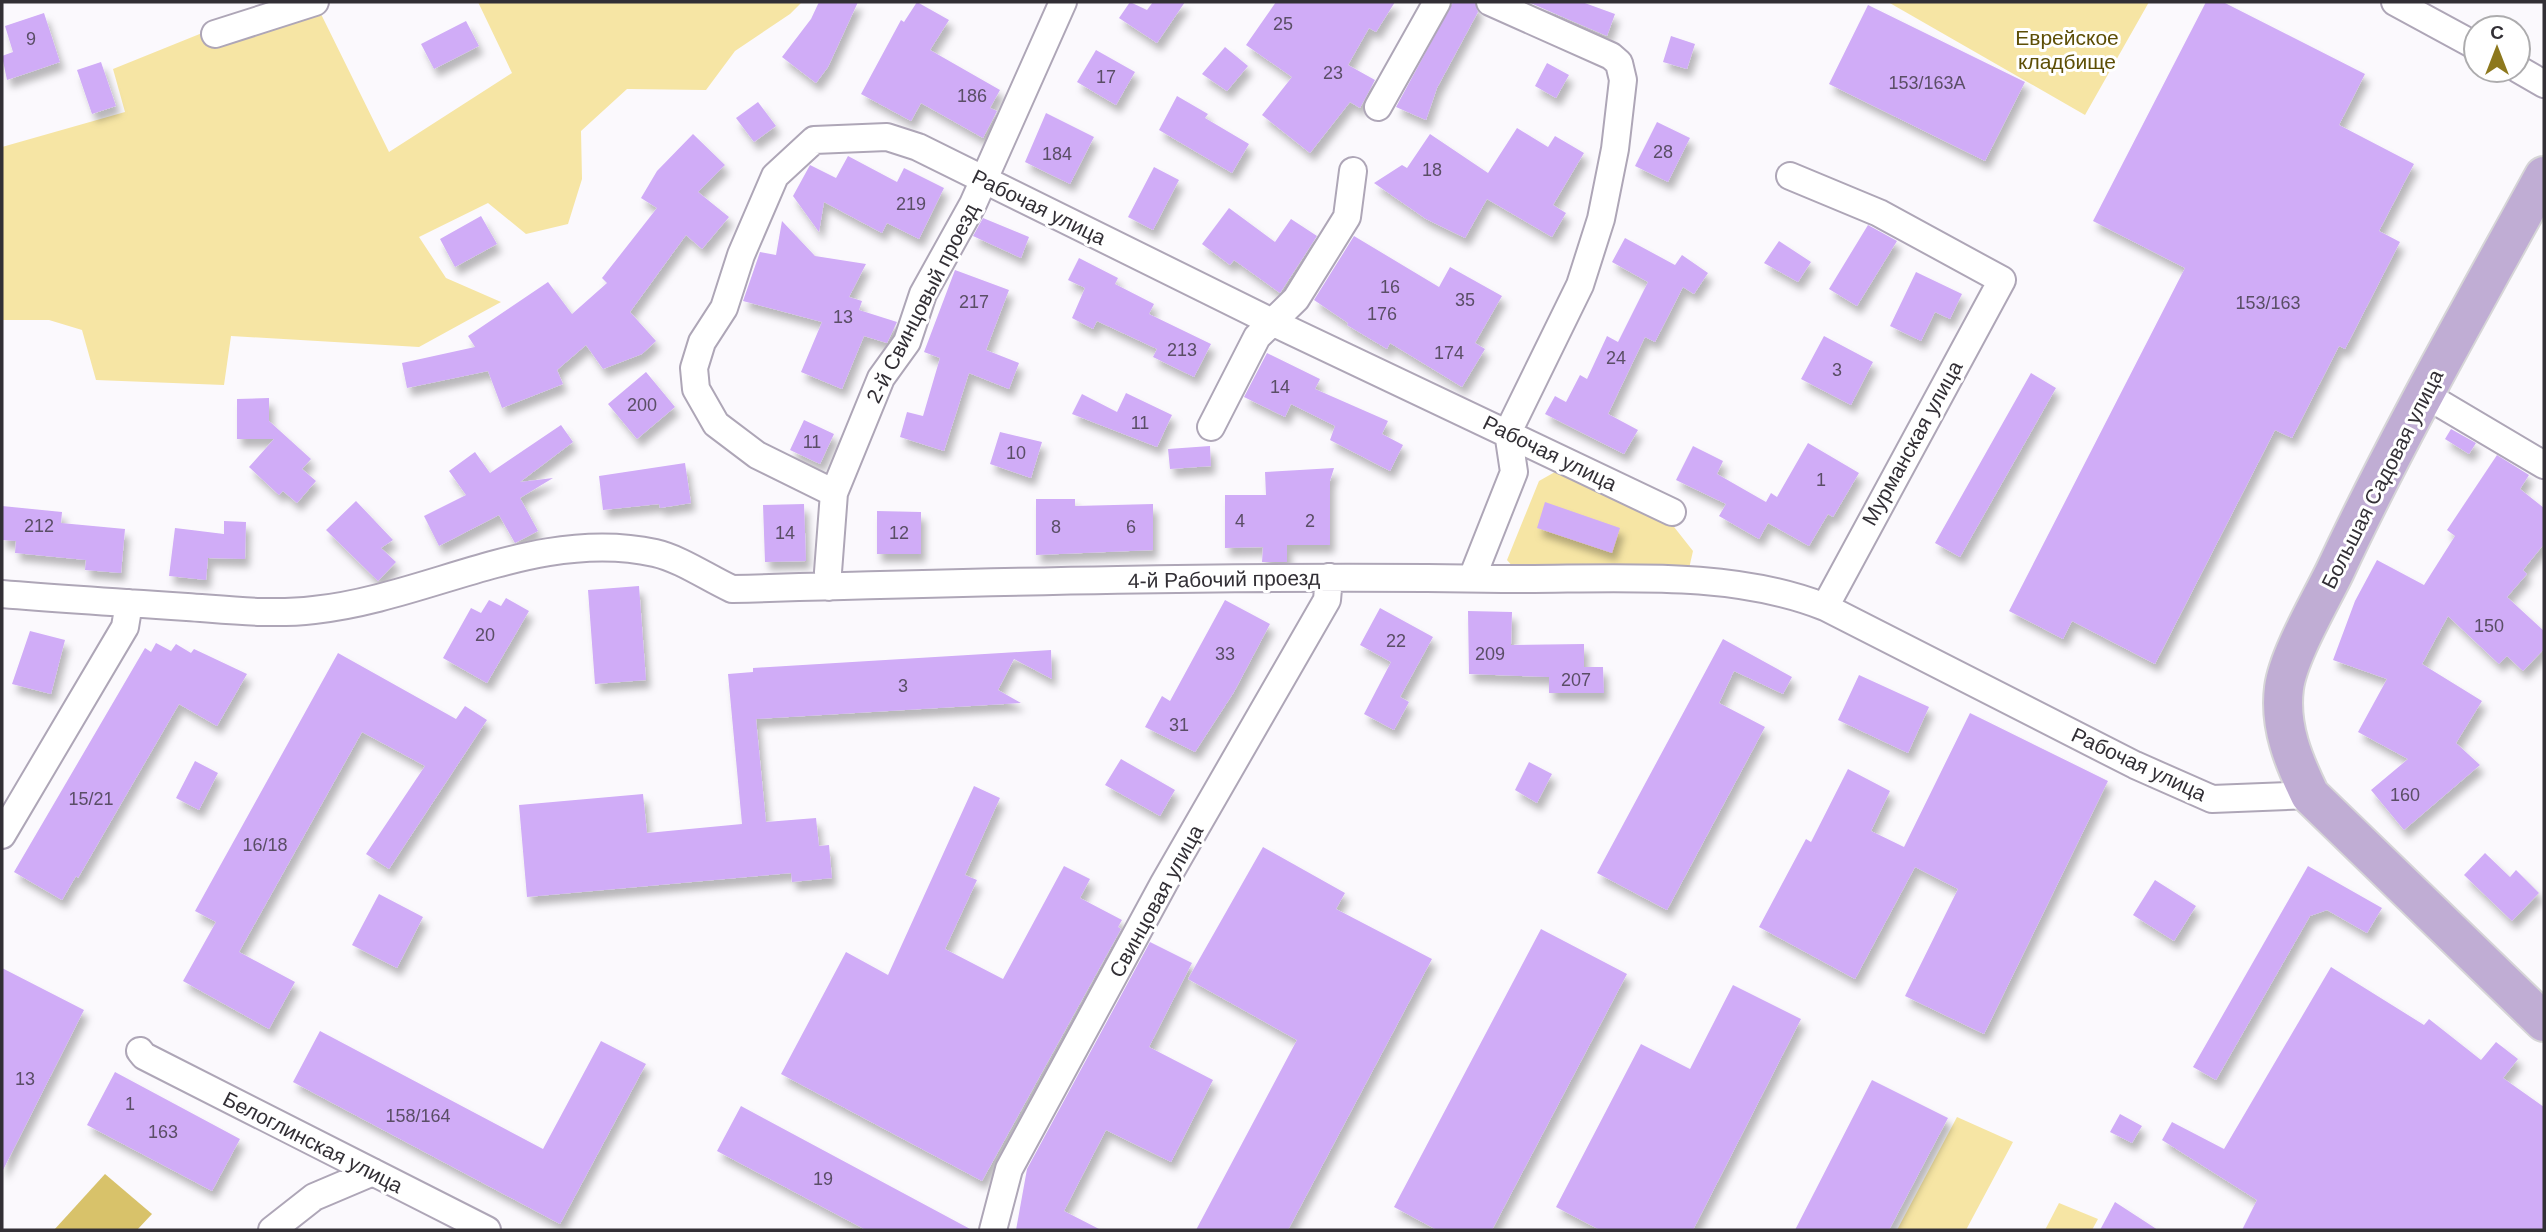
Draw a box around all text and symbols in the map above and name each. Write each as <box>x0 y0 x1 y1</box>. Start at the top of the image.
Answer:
house number: 25 <box>1273 14 1293 34</box>
north arrow <box>2462 14 2532 84</box>
text: С <box>2490 22 2504 43</box>
park label: Еврейское кладбище <box>2015 26 2119 73</box>
house number: 9 <box>26 29 36 49</box>
house number: 23 <box>1323 63 1343 83</box>
house number: 17 <box>1096 67 1116 87</box>
house number: 153/163А <box>1888 73 1966 93</box>
house number: 186 <box>957 86 987 106</box>
house number: 28 <box>1653 142 1673 162</box>
house number: 184 <box>1042 144 1072 164</box>
house number: 18 <box>1422 160 1442 180</box>
street label: Рабочая улица <box>968 165 1110 249</box>
house number: 219 <box>896 194 926 214</box>
street label: 2-й Свинцовый проезд <box>862 200 982 406</box>
house number: 16 <box>1380 277 1400 297</box>
house number: 35 <box>1455 290 1475 310</box>
house number: 217 <box>959 292 989 312</box>
house number: 153/163 <box>2235 293 2301 313</box>
house number: 176 <box>1367 304 1397 324</box>
house number: 13 <box>833 307 853 327</box>
house number: 213 <box>1167 340 1197 360</box>
house number: 174 <box>1434 343 1464 363</box>
house number: 24 <box>1606 348 1626 368</box>
street label: Мурманская улица <box>1857 357 1967 529</box>
house number: 3 <box>1832 360 1842 380</box>
street label: Большая Садовая улица <box>2317 365 2447 592</box>
house number: 14 <box>1270 377 1290 397</box>
house number: 200 <box>627 395 657 415</box>
street label: Рабочая улица <box>1479 411 1621 495</box>
house number: 11 <box>1131 413 1149 433</box>
house number: 11 <box>803 432 821 452</box>
house number: 10 <box>1006 443 1026 463</box>
house number: 1 <box>1816 470 1826 490</box>
house number: 4 <box>1235 511 1245 531</box>
house number: 2 <box>1305 511 1315 531</box>
house number: 212 <box>24 516 54 536</box>
house number: 8 <box>1051 517 1061 537</box>
house number: 6 <box>1126 517 1136 537</box>
house number: 14 <box>775 523 795 543</box>
house number: 12 <box>889 523 909 543</box>
street label: 4-й Рабочий проезд <box>1128 566 1320 592</box>
house number: 150 <box>2474 616 2504 636</box>
house number: 20 <box>475 625 495 645</box>
house number: 22 <box>1386 631 1406 651</box>
house number: 33 <box>1215 644 1235 664</box>
house number: 209 <box>1475 644 1505 664</box>
house number: 207 <box>1561 670 1591 690</box>
house number: 3 <box>898 676 908 696</box>
house number: 31 <box>1169 715 1189 735</box>
street label: Рабочая улица <box>2068 723 2210 805</box>
house number: 160 <box>2390 785 2420 805</box>
house number: 15/21 <box>68 789 114 809</box>
street label: Свинцовая улица <box>1105 821 1208 981</box>
house number: 16/18 <box>242 835 288 855</box>
house number: 13 <box>15 1069 35 1089</box>
street label: Белоглинская улица <box>219 1087 407 1197</box>
house number: 1 <box>125 1094 135 1114</box>
house number: 158/164 <box>385 1106 451 1126</box>
house number: 163 <box>148 1122 178 1142</box>
house number: 19 <box>813 1169 833 1189</box>

